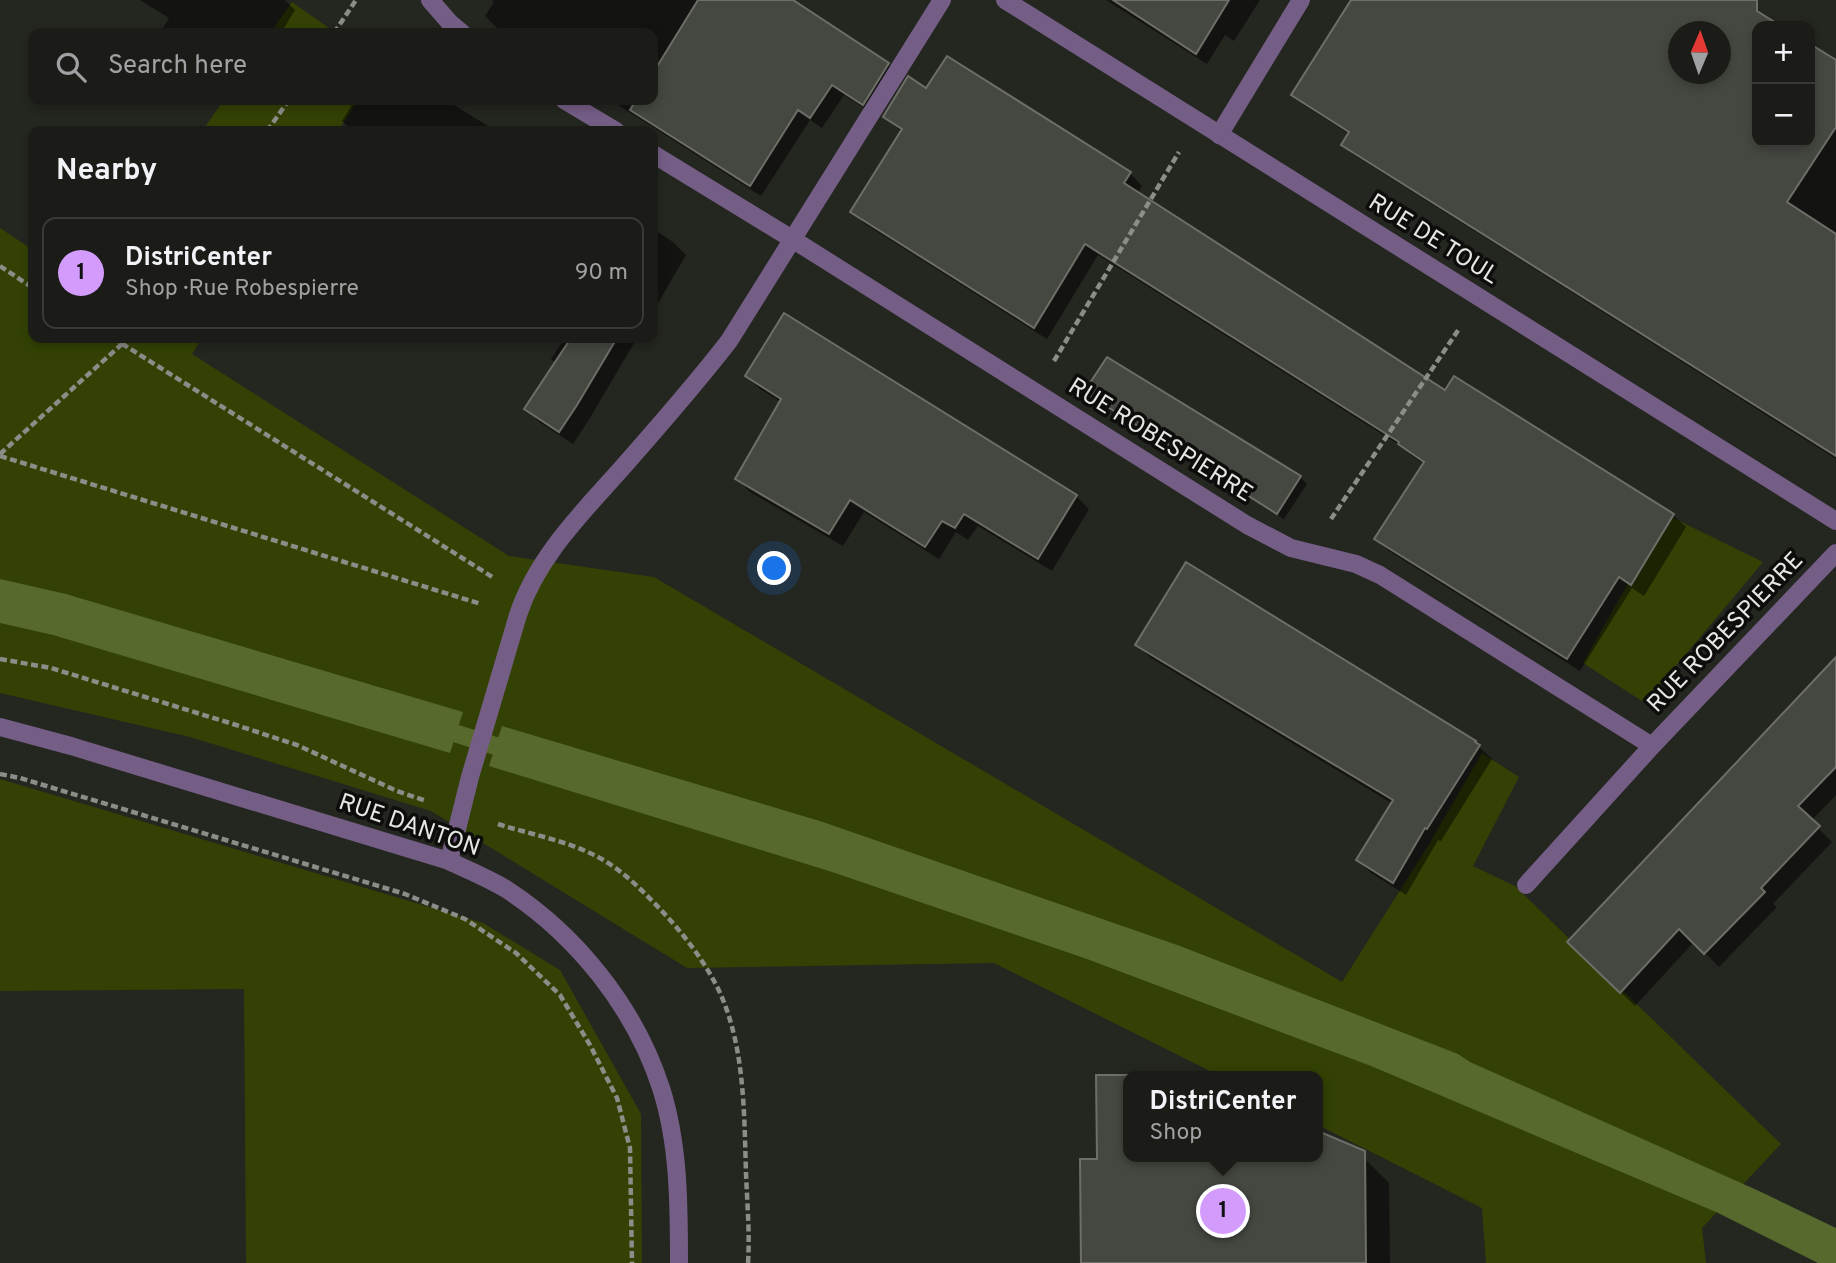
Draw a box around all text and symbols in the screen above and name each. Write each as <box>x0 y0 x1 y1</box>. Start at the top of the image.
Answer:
north arrow <box>1668 21 1731 84</box>
map controls <box>1752 21 1815 147</box>
button: + <box>1752 21 1815 84</box>
search box <box>28 28 658 105</box>
icon: search <box>52 48 90 86</box>
text: Search here <box>108 50 247 83</box>
button: − <box>1752 84 1815 147</box>
text: Nearby <box>56 153 157 190</box>
street label: RUE DE TOUL <box>1362 188 1504 292</box>
text: DistriCenter <box>125 242 272 275</box>
text: 1 <box>76 259 86 288</box>
text: 90 m <box>575 259 628 288</box>
text: Shop · Rue Robespierre <box>125 275 359 304</box>
street label: RUE ROBESPIERRE <box>1062 372 1258 510</box>
street label: RUE ROBESPIERRE <box>1642 546 1810 720</box>
your location <box>757 551 791 585</box>
street label: RUE DANTON <box>334 788 484 864</box>
popup <box>1123 1071 1323 1162</box>
text: DistriCenter <box>1149 1086 1297 1119</box>
text: Shop <box>1149 1119 1202 1148</box>
pin: 1 <box>1200 1185 1246 1237</box>

